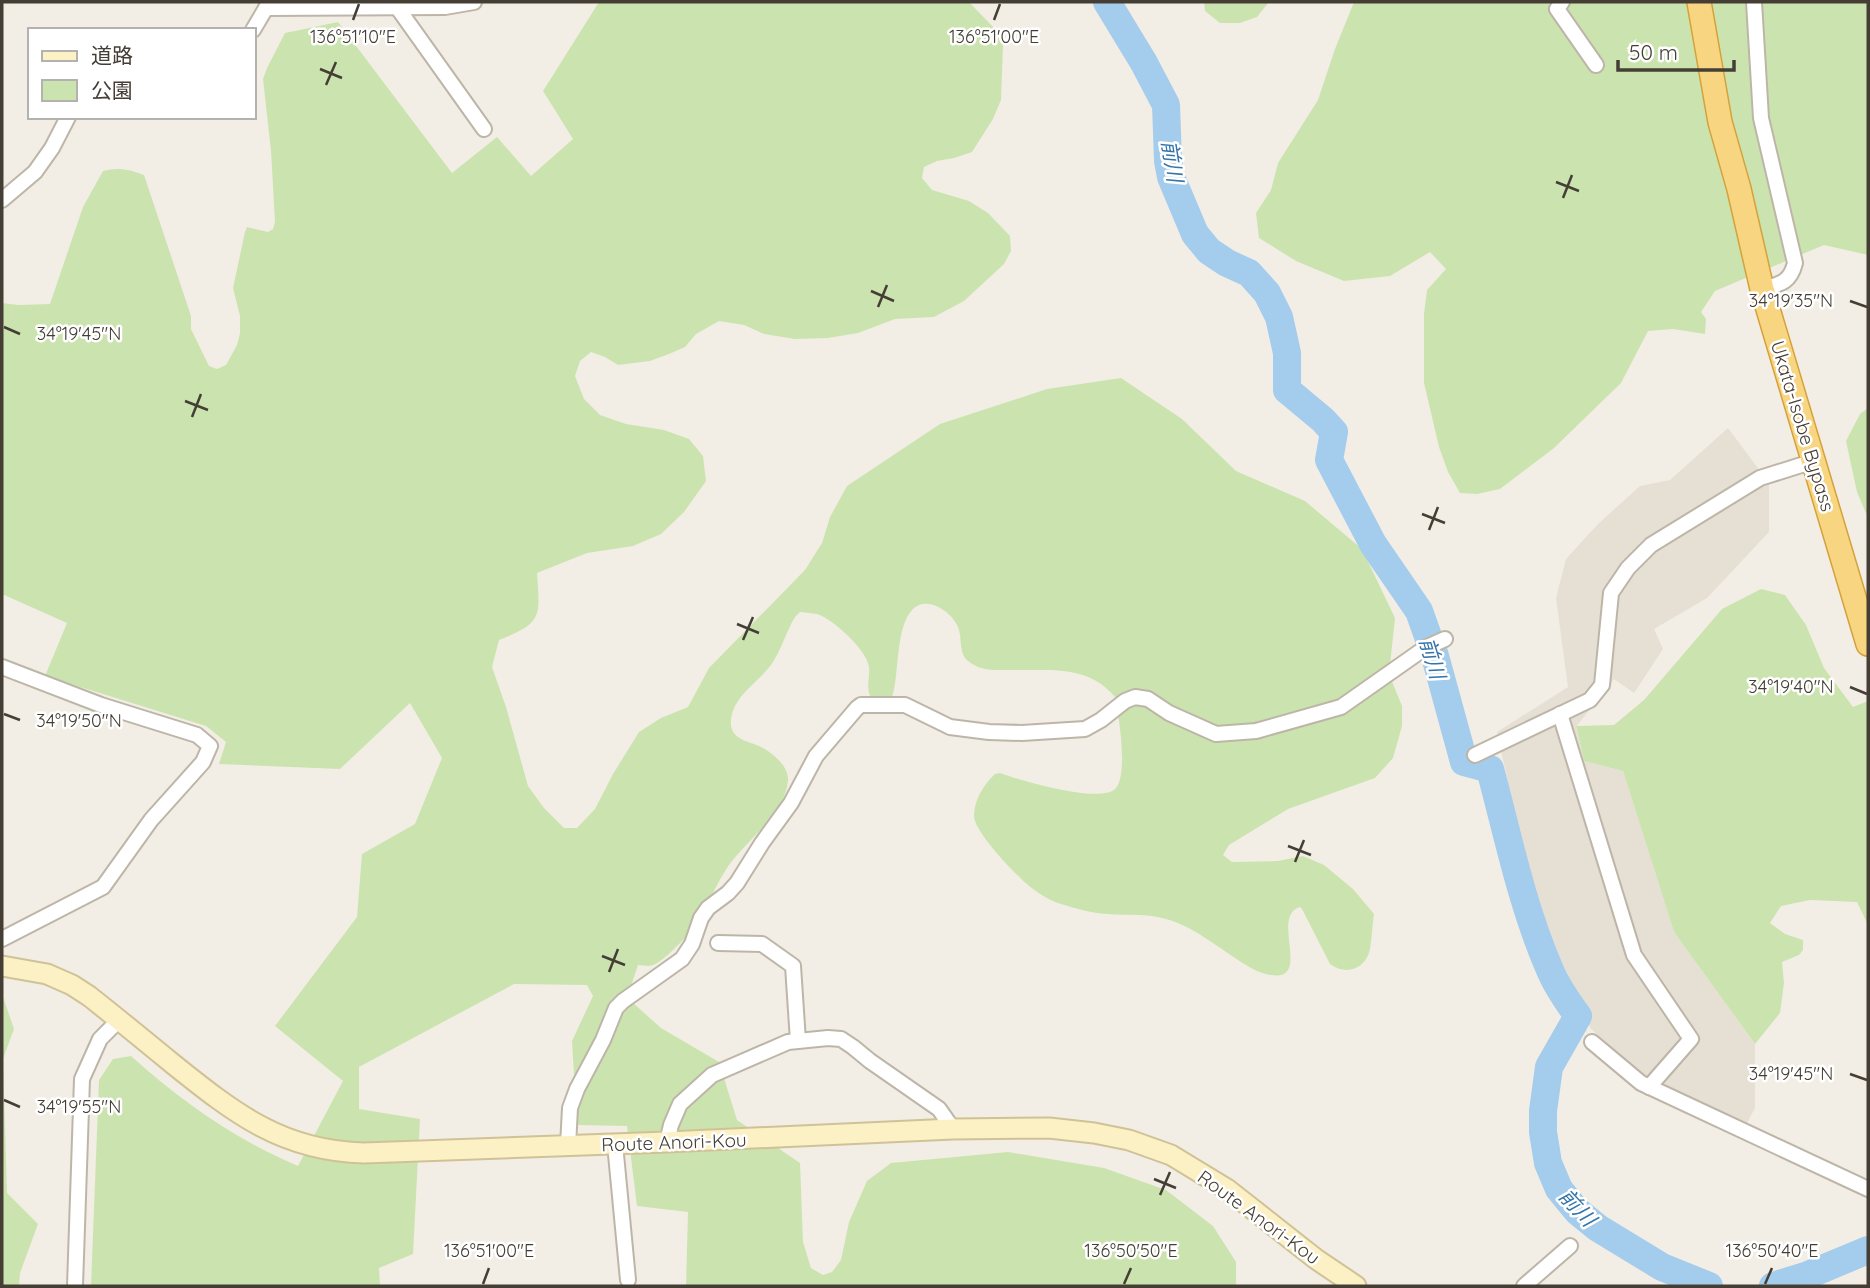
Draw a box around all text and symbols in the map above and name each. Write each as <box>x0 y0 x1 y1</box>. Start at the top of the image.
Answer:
text: 136°51'10"E <box>310 25 396 48</box>
text: 136°51'00"E <box>949 25 1039 48</box>
legend <box>28 28 256 119</box>
scale bar <box>1618 28 1734 72</box>
text: 50 m <box>1629 39 1678 65</box>
text: 道路 <box>91 42 133 68</box>
text: 公園 <box>91 77 133 103</box>
water label: 前川 <box>1157 138 1189 186</box>
text: 34°19'35"N <box>1749 289 1833 312</box>
text: 34°19'45"N <box>37 322 121 345</box>
street label: Ukata-Isobe Bypass <box>1766 338 1840 514</box>
water label: 前川 <box>1414 634 1452 684</box>
text: 34°19'40"N <box>1748 675 1834 698</box>
text: 34°19'50"N <box>36 709 122 732</box>
text: 34°19'45"N <box>1749 1062 1833 1085</box>
text: 34°19'55"N <box>37 1095 121 1118</box>
street label: Route Anori-Kou <box>601 1127 747 1157</box>
street label: Route Anori-Kou <box>1193 1165 1325 1269</box>
water label: 前川 <box>1554 1183 1603 1233</box>
text: 136°51'00"E <box>444 1239 534 1262</box>
text: 136°50'50"E <box>1084 1239 1178 1262</box>
text: 136°50'40"E <box>1725 1239 1819 1262</box>

